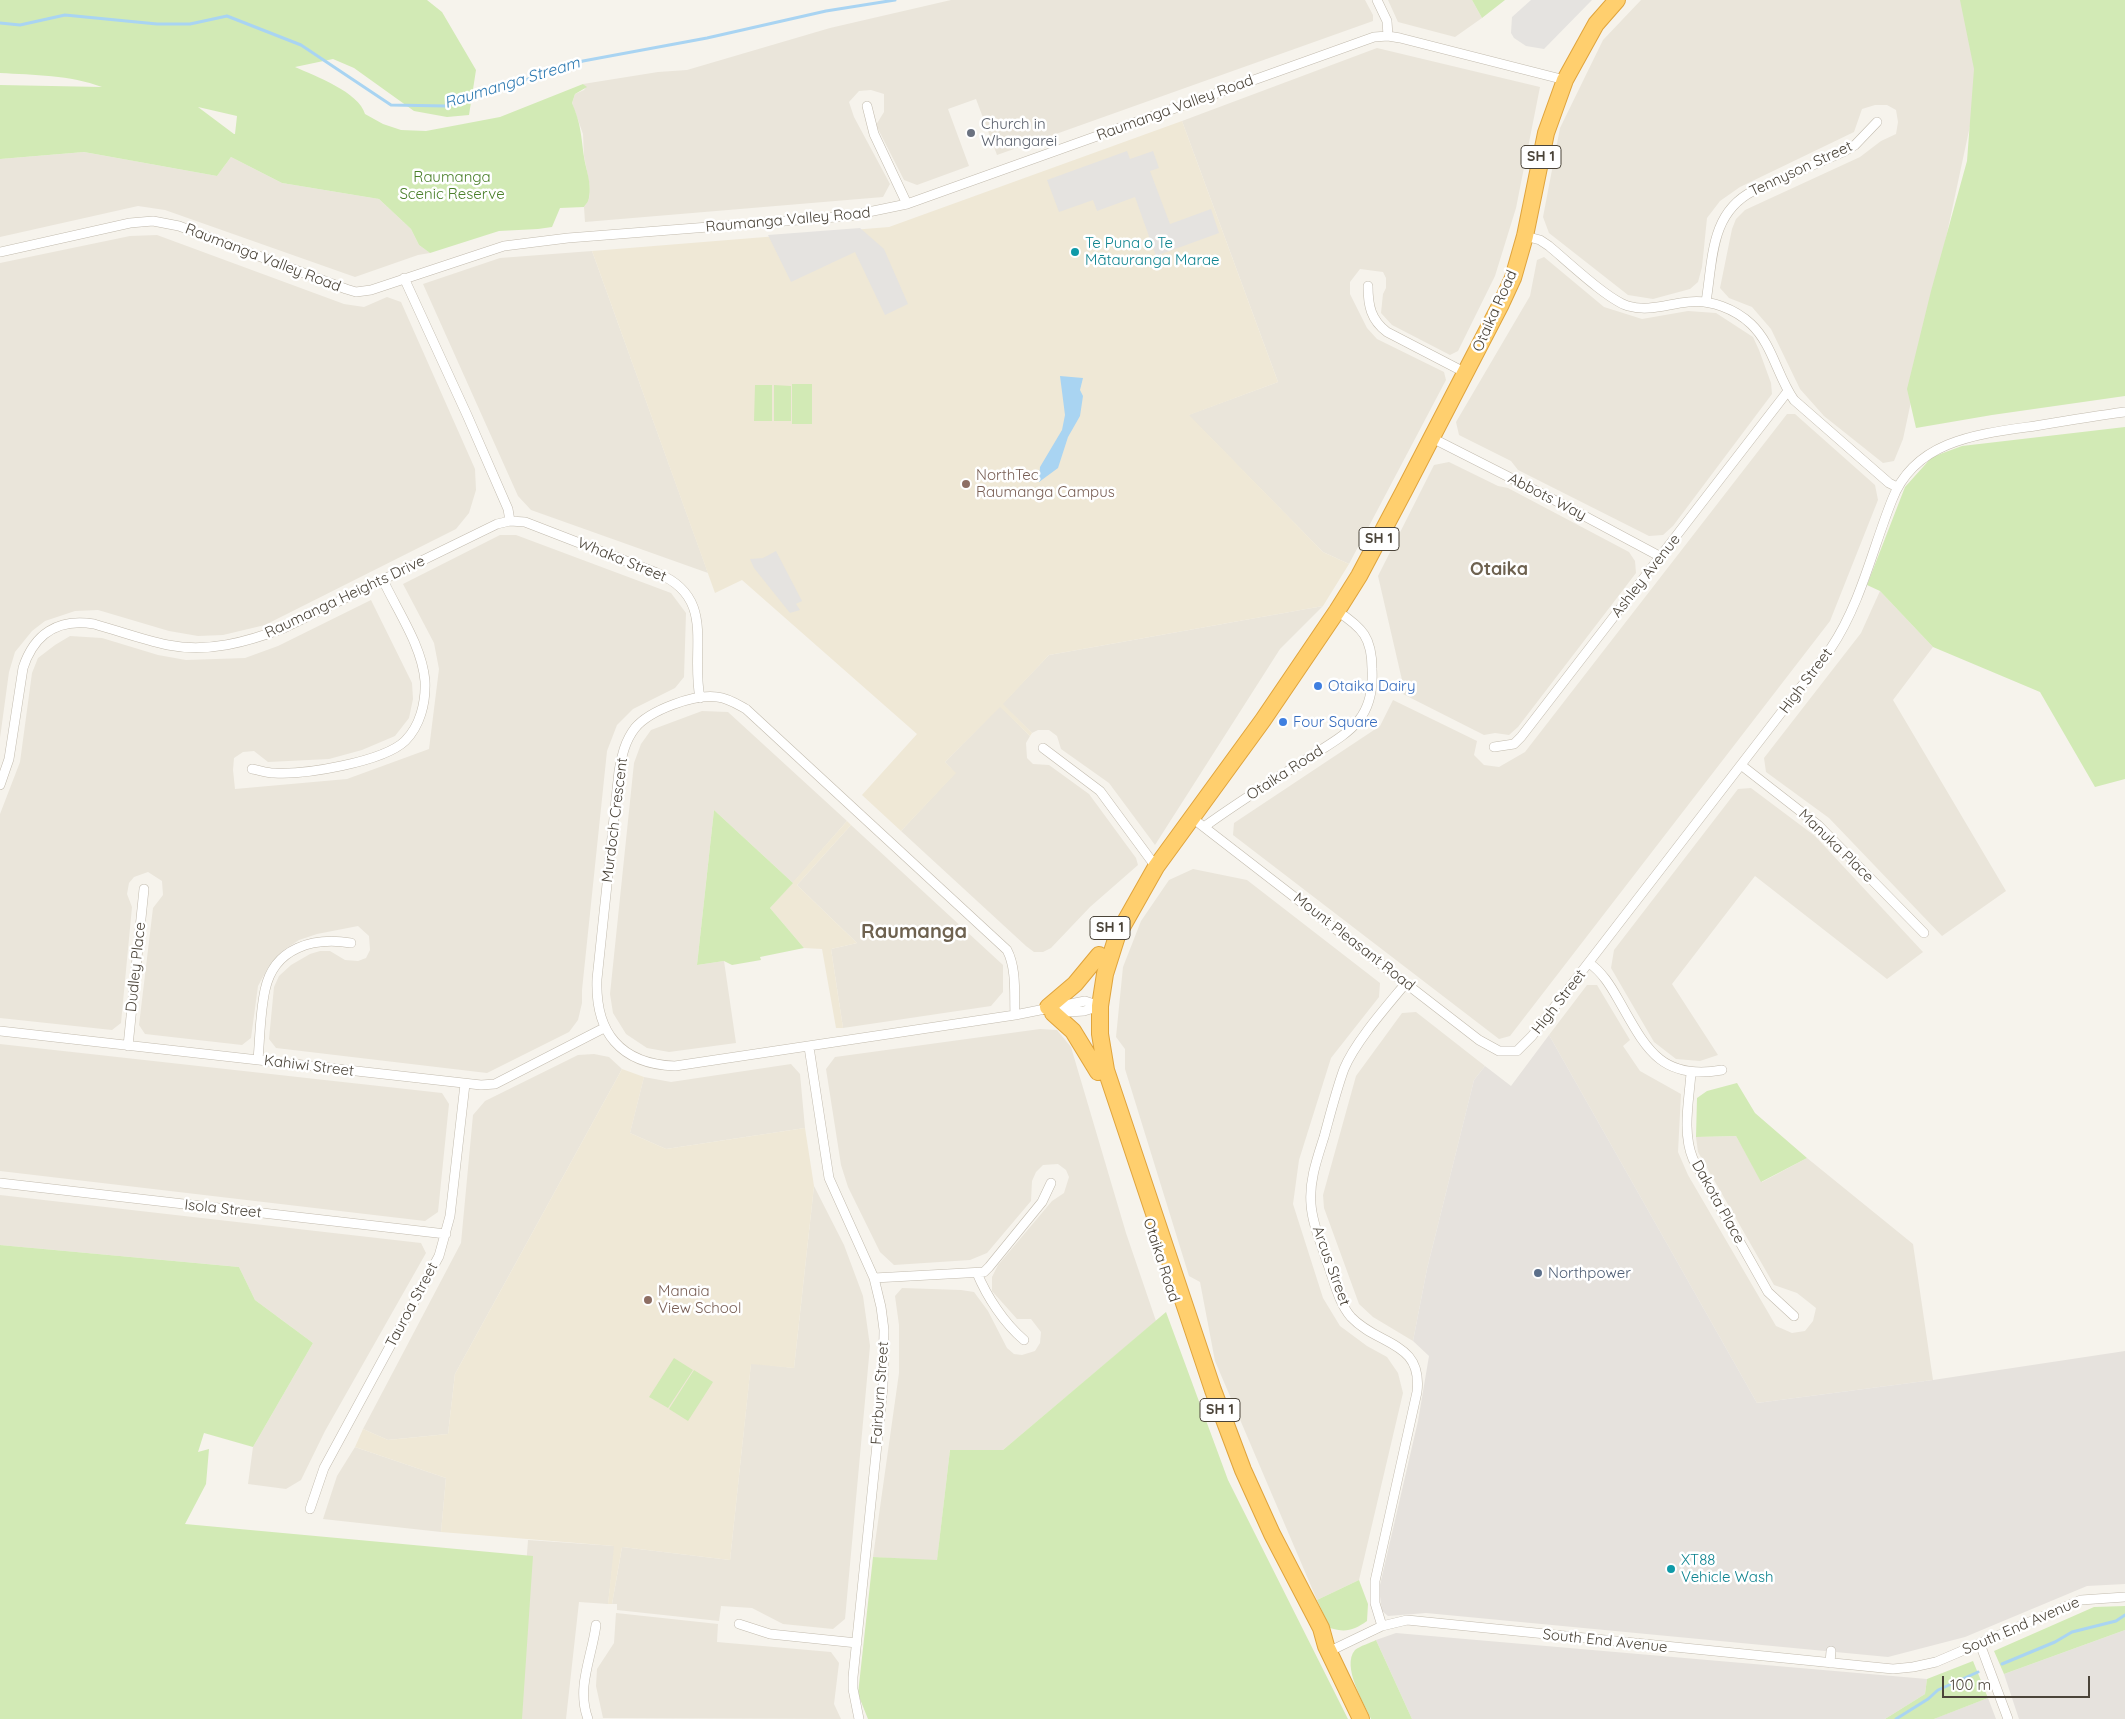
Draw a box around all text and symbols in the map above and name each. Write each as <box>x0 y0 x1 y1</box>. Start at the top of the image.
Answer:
water label: Raumanga Stream <box>442 53 582 113</box>
street label: Raumanga Valley Road <box>1094 71 1256 145</box>
place label: Church in Whangarei <box>981 115 1057 150</box>
marker: Church in Whangarei <box>965 127 977 139</box>
street label: Tennyson Street <box>1747 137 1855 201</box>
road number: SH 1 <box>1521 146 1561 168</box>
park label: Raumanga Scenic Reserve <box>399 168 505 203</box>
street label: Raumanga Valley Road <box>705 204 871 236</box>
street label: Raumanga Valley Road <box>183 220 343 296</box>
place label: Te Puna o Te Mātauranga Marae <box>1085 234 1220 269</box>
marker: Te Puna o Te Mātauranga Marae <box>1069 246 1081 258</box>
street label: Otaika Road <box>1469 267 1521 355</box>
place label: NorthTec Raumanga Campus <box>976 466 1115 501</box>
street label: Abbots Way <box>1505 470 1589 524</box>
marker: NorthTec Raumanga Campus <box>960 478 972 490</box>
road number: SH 1 <box>1359 528 1399 550</box>
street label: Ashley Avenue <box>1608 531 1684 621</box>
street label: Whaka Street <box>575 534 669 586</box>
street label: Raumanga Heights Drive <box>262 552 428 642</box>
district label: Otaika <box>1470 559 1528 581</box>
street label: High Street <box>1776 645 1836 717</box>
place label: Otaika Dairy <box>1328 677 1415 695</box>
marker: Otaika Dairy <box>1312 680 1324 692</box>
place label: Four Square <box>1293 713 1378 731</box>
marker: Four Square <box>1277 716 1289 728</box>
street label: Otaika Road <box>1244 742 1326 804</box>
street label: Murdoch Crescent <box>598 757 632 883</box>
street label: Manuka Place <box>1795 806 1877 886</box>
street label: Mount Pleasant Road <box>1290 889 1418 995</box>
road number: SH 1 <box>1090 916 1130 940</box>
district label: Raumanga <box>861 920 967 944</box>
street label: Dudley Place <box>122 921 150 1013</box>
street label: High Street <box>1528 966 1590 1038</box>
street label: Kahiwi Street <box>263 1052 355 1080</box>
street label: Dakota Place <box>1688 1157 1748 1247</box>
street label: Isola Street <box>184 1196 262 1222</box>
street label: Otaika Road <box>1139 1216 1183 1304</box>
street label: Arcus Street <box>1308 1224 1354 1308</box>
street label: Tauroa Street <box>382 1259 442 1351</box>
place label: Northpower <box>1548 1264 1631 1282</box>
marker: Northpower <box>1532 1267 1544 1279</box>
place label: Manaia View School <box>658 1282 741 1317</box>
marker: Manaia View School <box>642 1294 654 1306</box>
street label: Fairburn Street <box>867 1341 893 1445</box>
road number: SH 1 <box>1200 1398 1240 1422</box>
place label: XT88 Vehicle Wash <box>1681 1551 1773 1586</box>
marker: XT88 Vehicle Wash <box>1665 1563 1677 1575</box>
street label: South End Avenue <box>1960 1593 2082 1659</box>
street label: South End Avenue <box>1542 1625 1668 1657</box>
scale bar <box>1945 1666 2092 1698</box>
text: 100 m <box>1950 1675 1991 1694</box>

